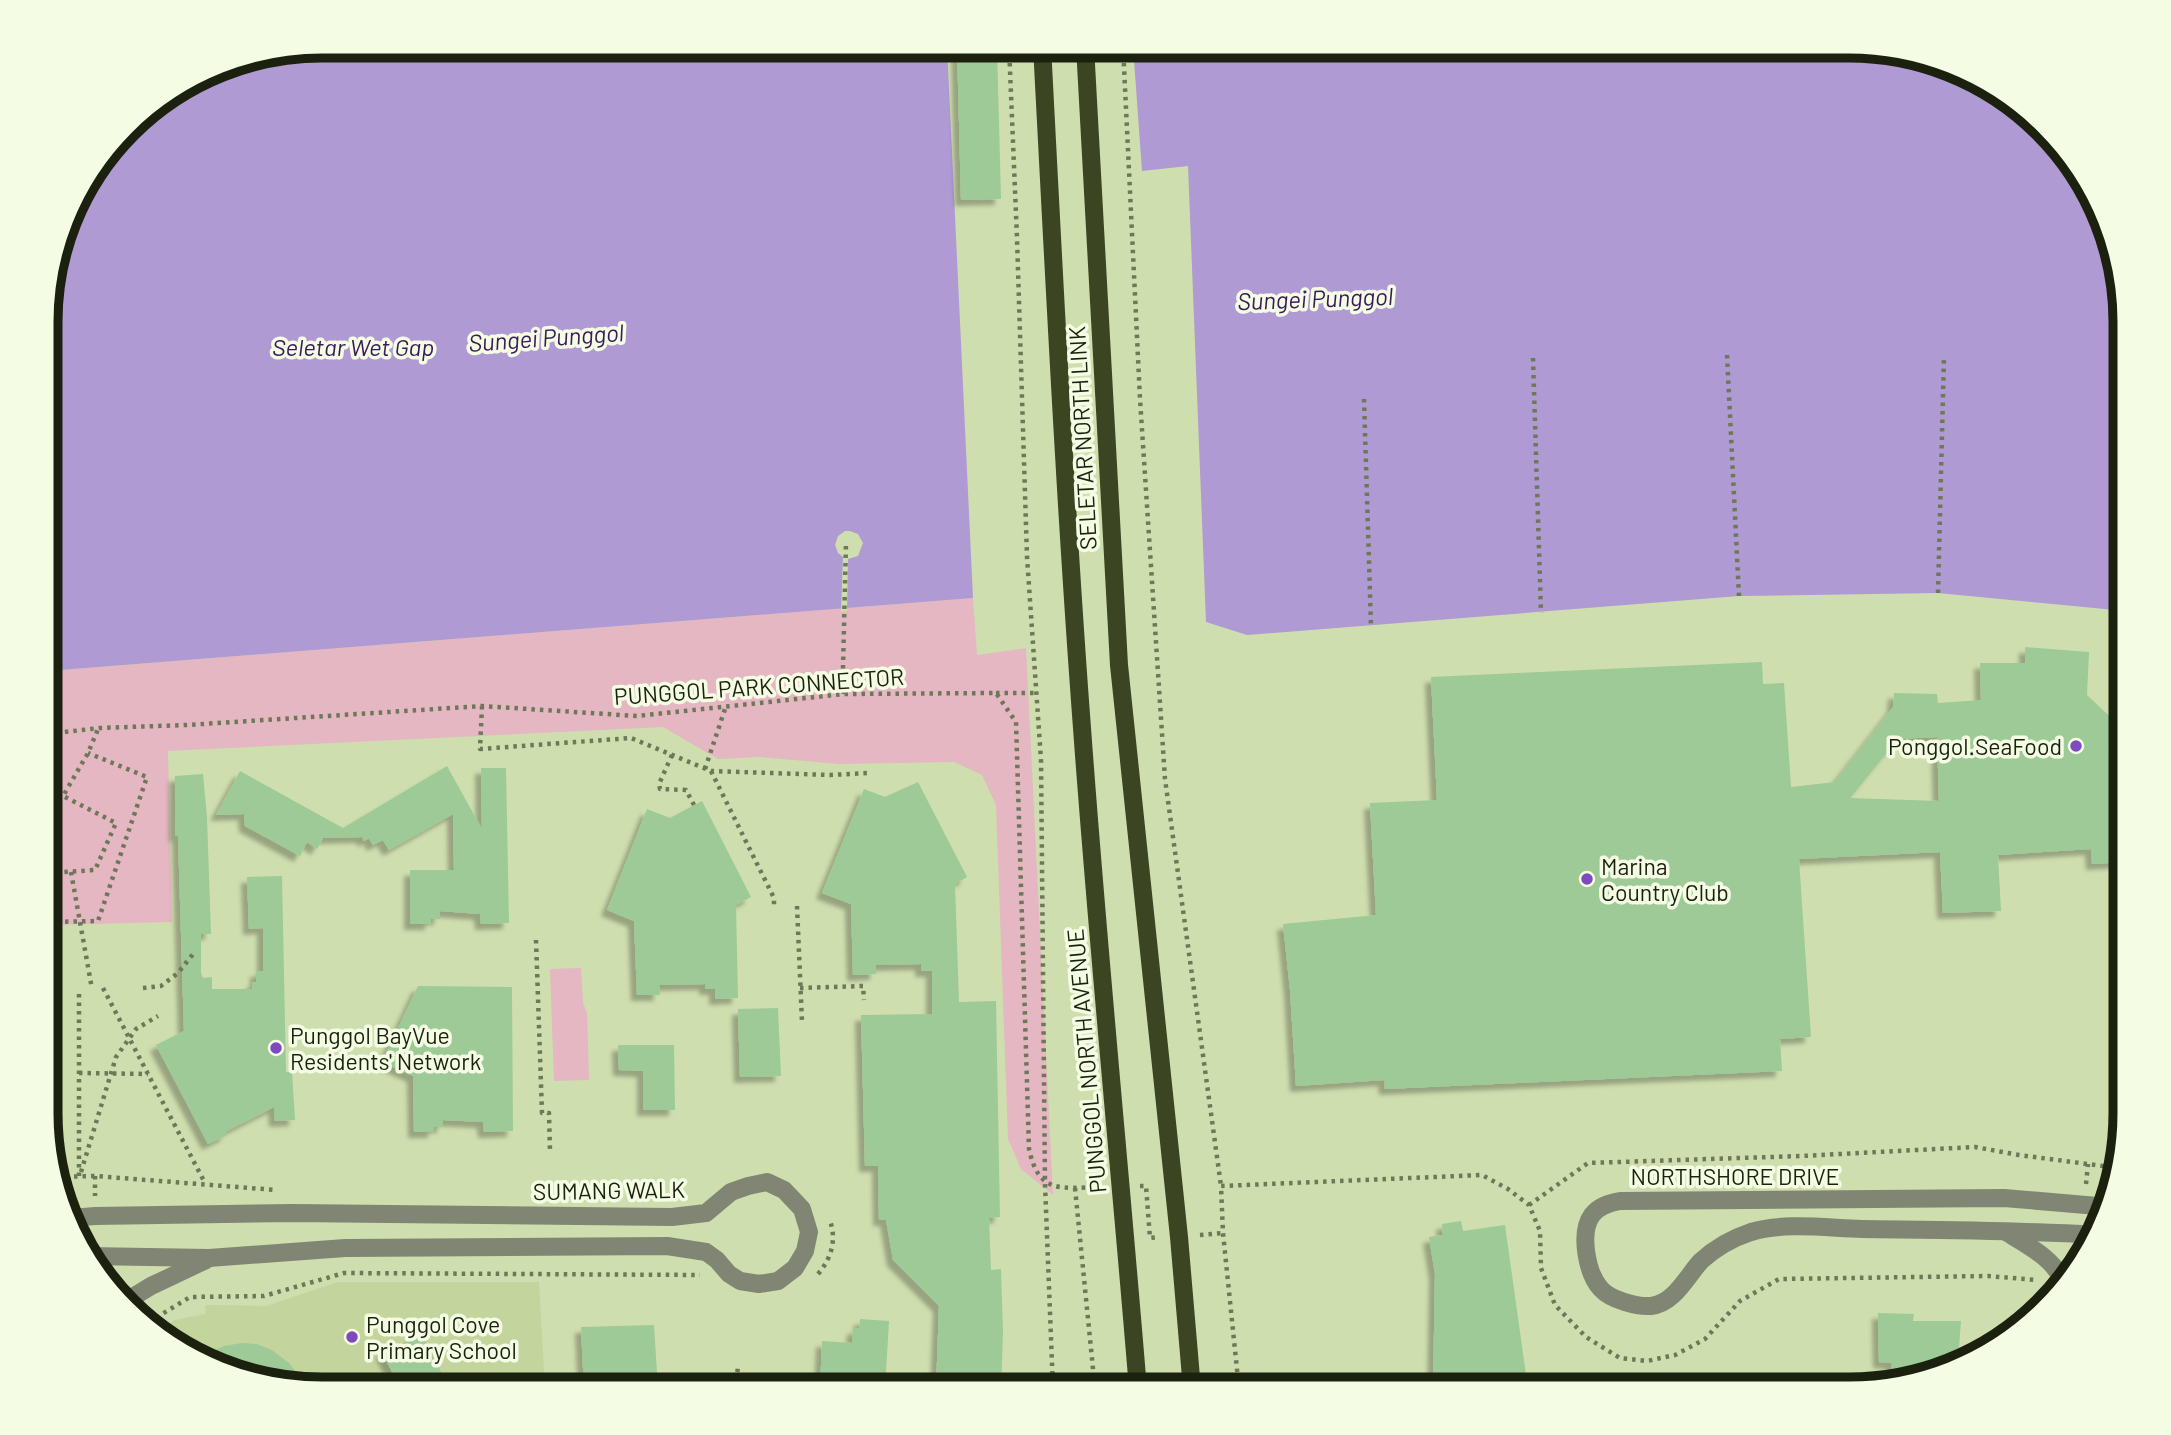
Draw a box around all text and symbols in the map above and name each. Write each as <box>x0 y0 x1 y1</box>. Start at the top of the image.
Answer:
water label: Sungei Punggol <box>1237 281 1394 315</box>
water label: Sungei Punggol <box>467 317 625 357</box>
street label: SELETAR NORTH LINK <box>1062 325 1102 551</box>
water label: Seletar Wet Gap <box>272 332 434 361</box>
street label: PUNGGOL PARK CONNECTOR <box>613 662 905 710</box>
place label: Ponggol.SeaFood <box>1888 732 2062 760</box>
marker: Ponggol.SeaFood <box>2068 738 2084 754</box>
place label: Marina Country Club <box>1601 852 1729 906</box>
marker: Marina Country Club <box>1579 871 1595 887</box>
street label: PUNGGOL NORTH AVENUE <box>1060 928 1112 1194</box>
place label: Punggol BayVue Residents' Network <box>290 1021 481 1075</box>
marker: Punggol BayVue Residents' Network <box>268 1040 284 1056</box>
street label: NORTHSHORE DRIVE <box>1631 1162 1839 1190</box>
street label: SUMANG WALK <box>533 1175 685 1205</box>
place label: Punggol Cove Primary School <box>366 1310 517 1364</box>
marker: Punggol Cove Primary School <box>344 1329 360 1345</box>

